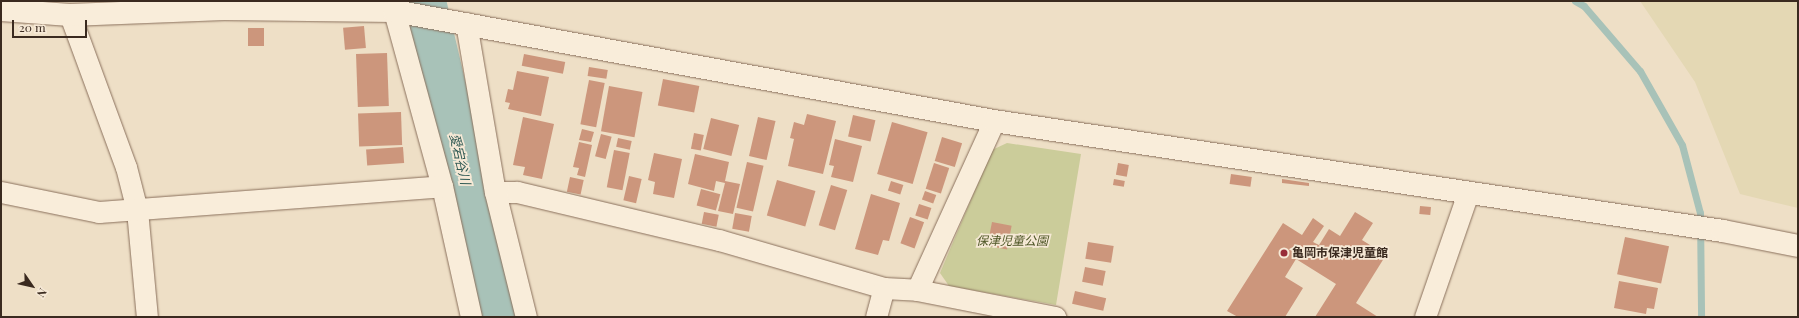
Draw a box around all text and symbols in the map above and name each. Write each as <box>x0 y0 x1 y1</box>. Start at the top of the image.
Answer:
scale bar <box>14 12 89 38</box>
text: 20 m <box>19 19 46 35</box>
water label: 愛宕谷川 <box>447 132 473 186</box>
park label: 保津児童公園 <box>976 234 1048 248</box>
place label: 亀岡市保津児童館 <box>1292 246 1388 260</box>
marker: 亀岡市保津児童館 <box>1279 248 1289 258</box>
north arrow <box>12 266 52 306</box>
text: N <box>34 285 51 300</box>

